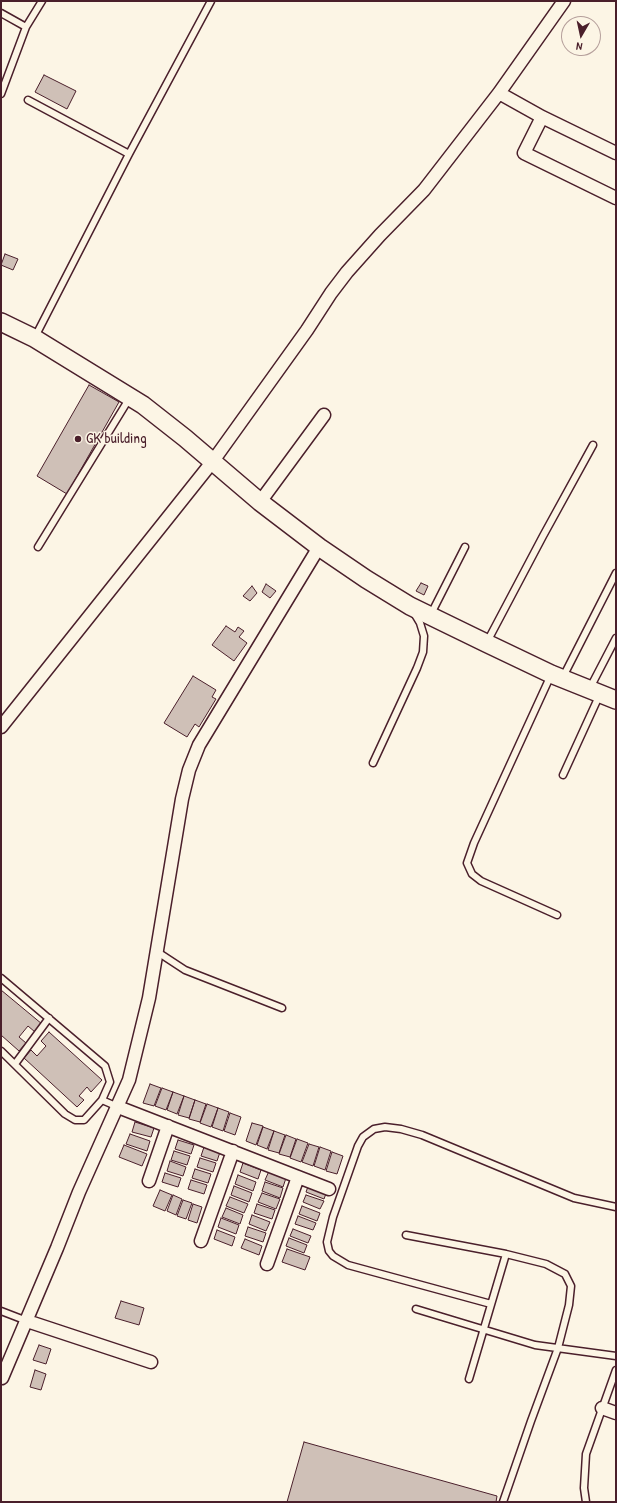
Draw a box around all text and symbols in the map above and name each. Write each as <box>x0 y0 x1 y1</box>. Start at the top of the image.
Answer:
north arrow <box>561 16 601 56</box>
text: N <box>575 39 583 54</box>
place label: GK building <box>86 430 147 448</box>
marker: GK building <box>73 434 83 444</box>

